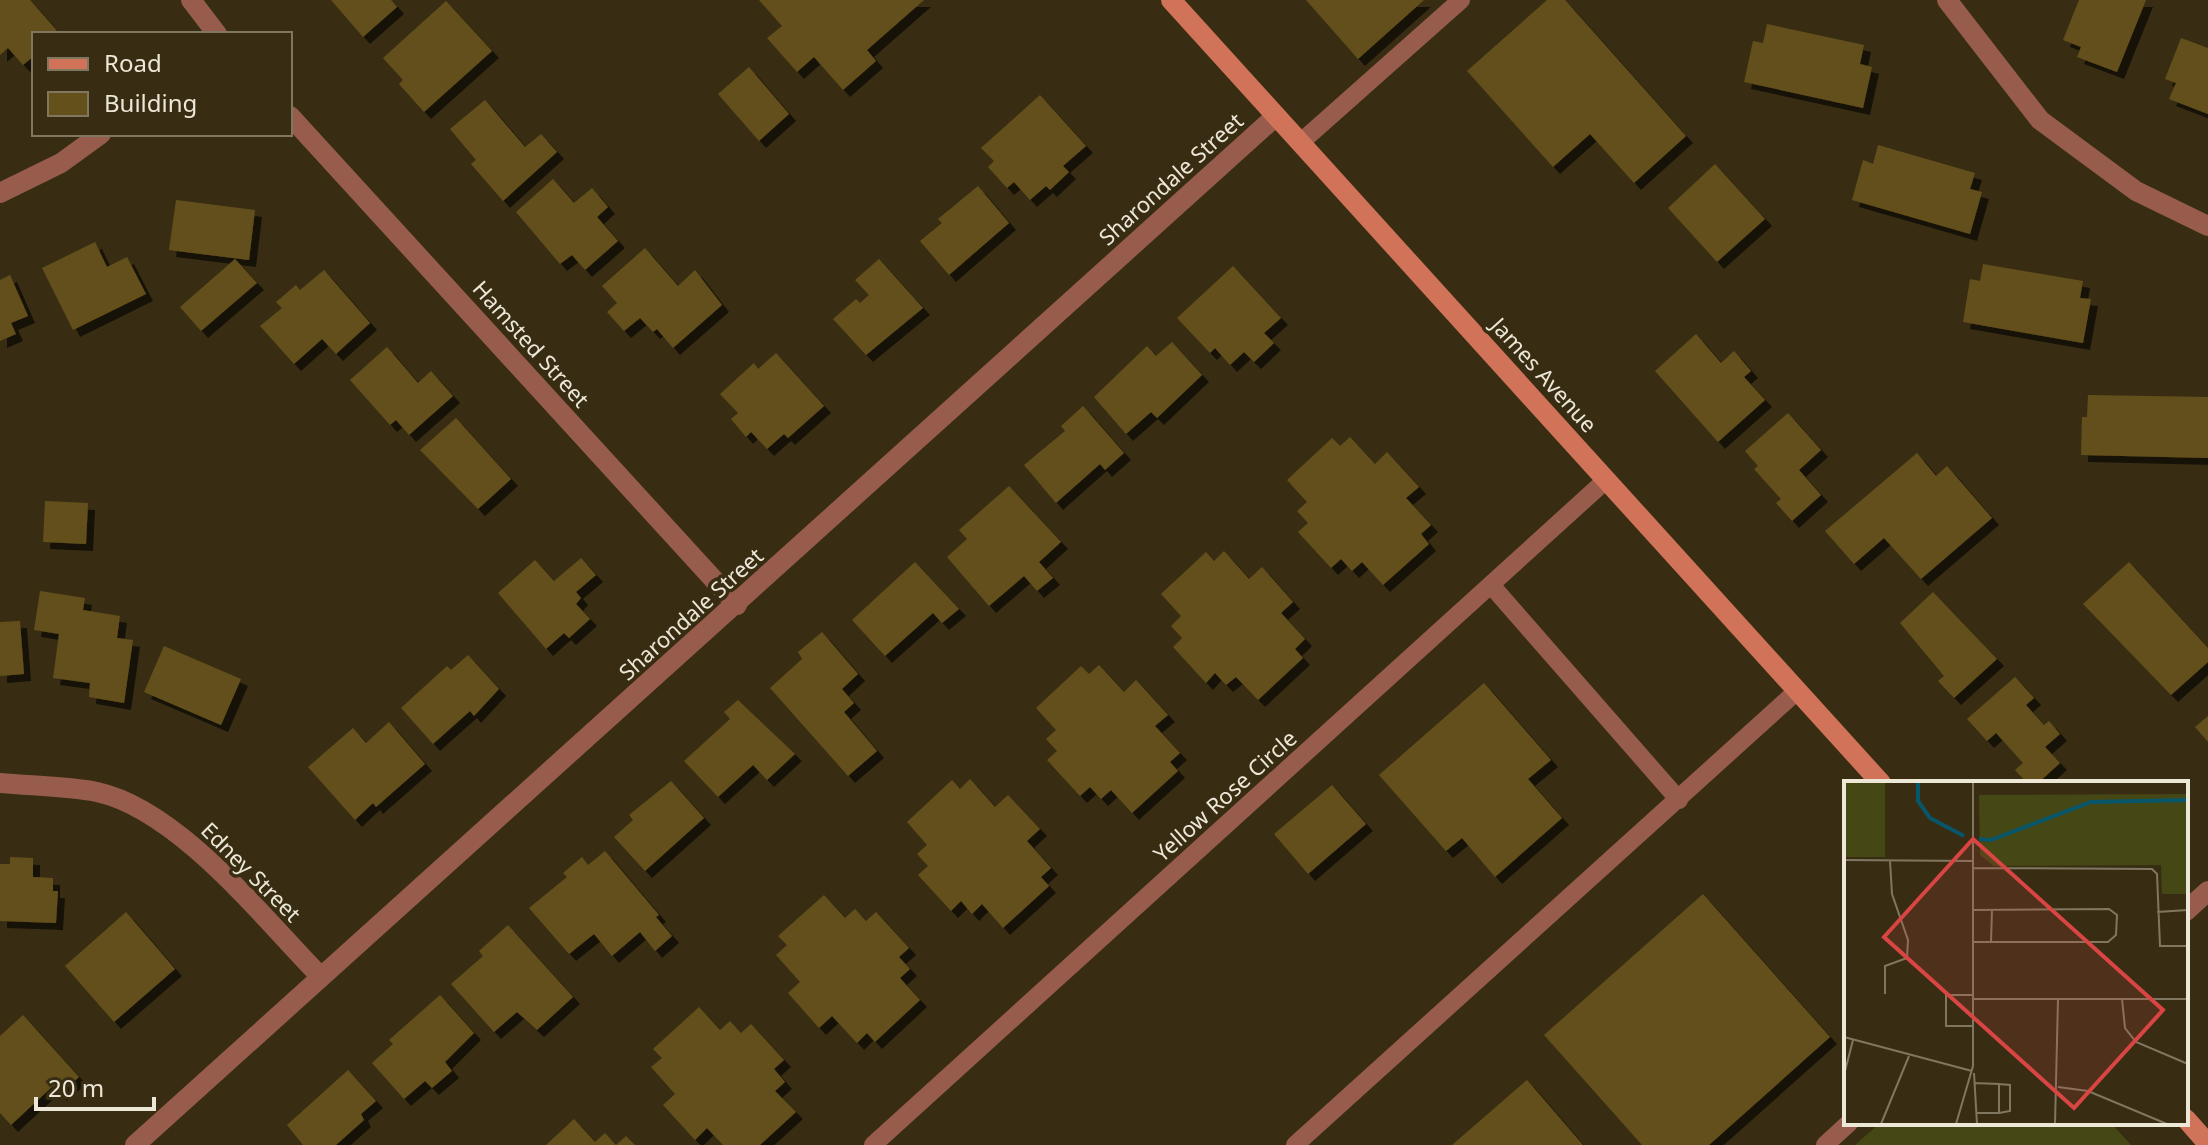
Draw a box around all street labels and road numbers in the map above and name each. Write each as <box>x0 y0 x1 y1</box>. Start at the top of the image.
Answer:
street label: Sharondale Street <box>1092 105 1249 251</box>
street label: Hamsted Street <box>467 274 597 413</box>
street label: James Avenue <box>1484 309 1604 438</box>
street label: Sharondale Street <box>612 540 769 686</box>
street label: Yellow Rose Circle <box>1146 723 1303 868</box>
street label: Edney Street <box>195 815 308 928</box>

